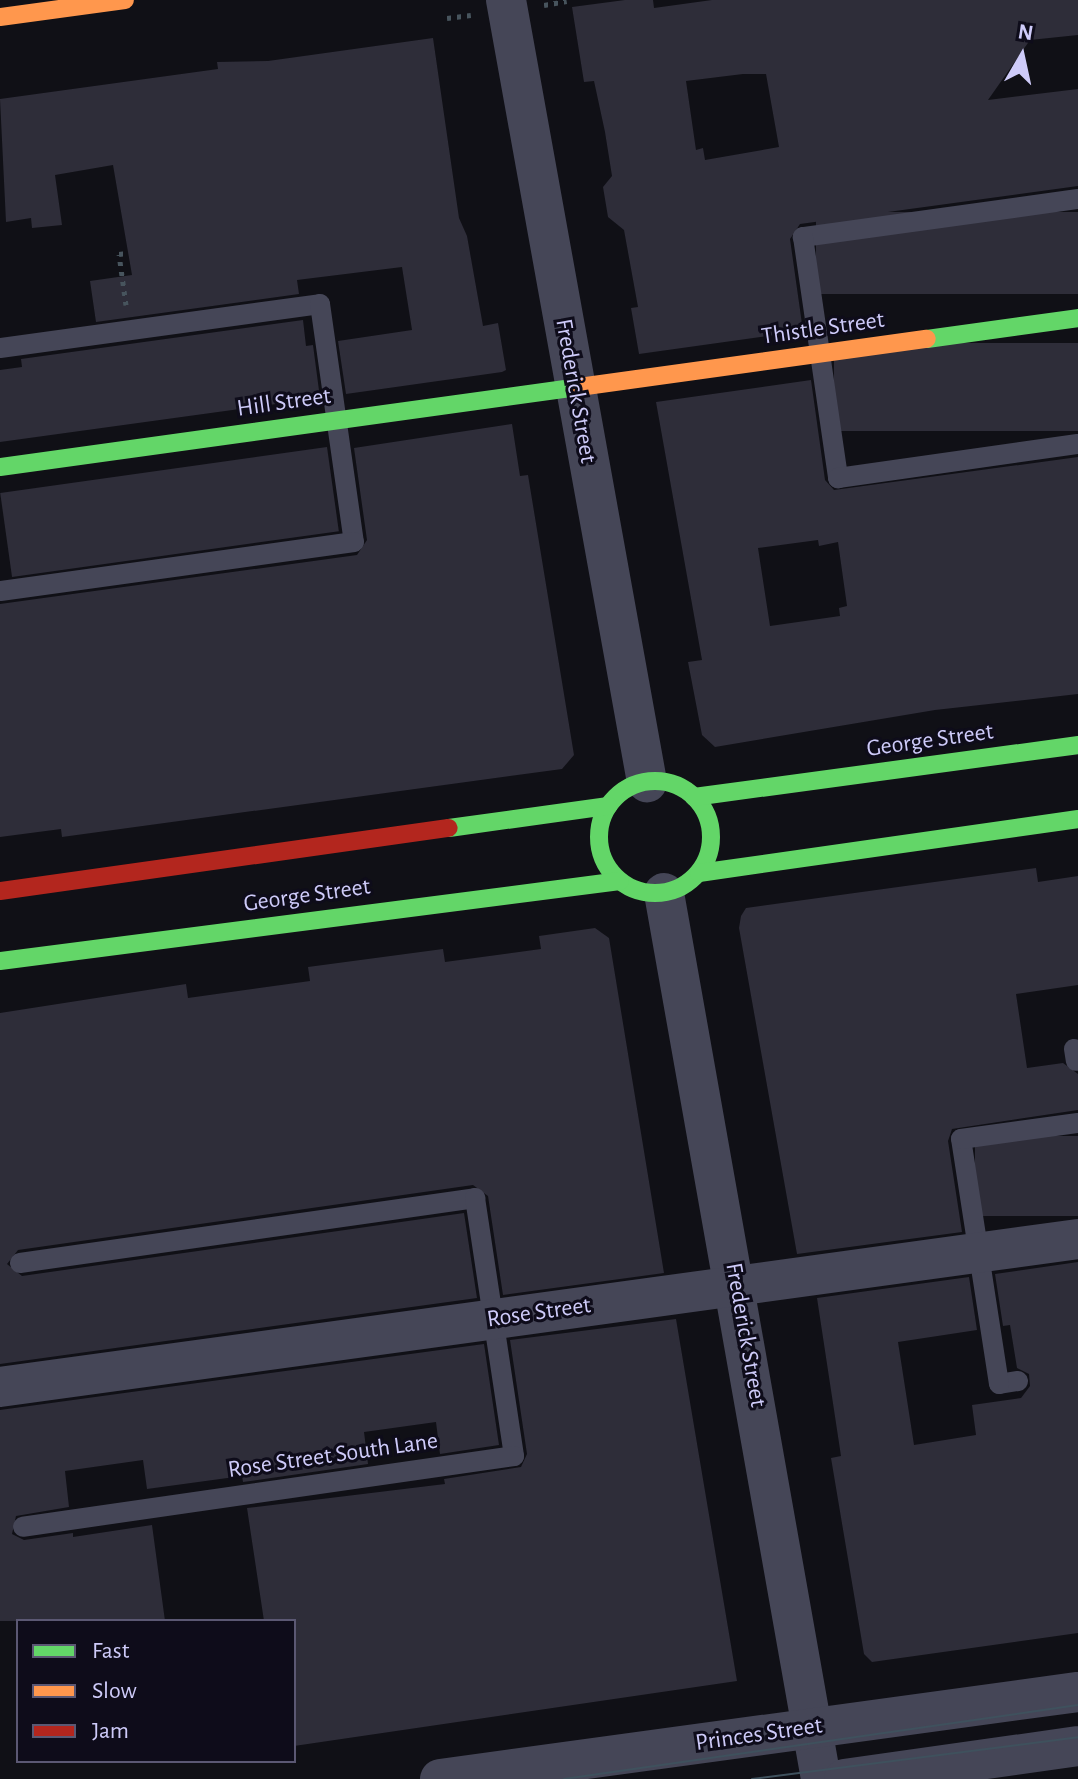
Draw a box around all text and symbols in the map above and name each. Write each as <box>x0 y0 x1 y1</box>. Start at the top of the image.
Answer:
north arrow <box>982 16 1062 96</box>
text: N <box>1016 20 1035 44</box>
street label: Thistle Street <box>760 306 886 352</box>
street label: Frederick Street <box>548 317 602 465</box>
street label: Hill Street <box>235 382 333 424</box>
street label: George Street <box>865 718 995 764</box>
street label: George Street <box>242 873 372 919</box>
street label: Frederick Street <box>718 1261 772 1409</box>
street label: Rose Street <box>485 1291 593 1335</box>
street label: Rose Street South Lane <box>226 1427 440 1485</box>
legend <box>16 1619 296 1763</box>
text: Fast <box>92 1639 129 1663</box>
text: Slow <box>92 1679 137 1703</box>
street label: Princes Street <box>694 1712 824 1758</box>
text: Jam <box>92 1719 129 1743</box>

